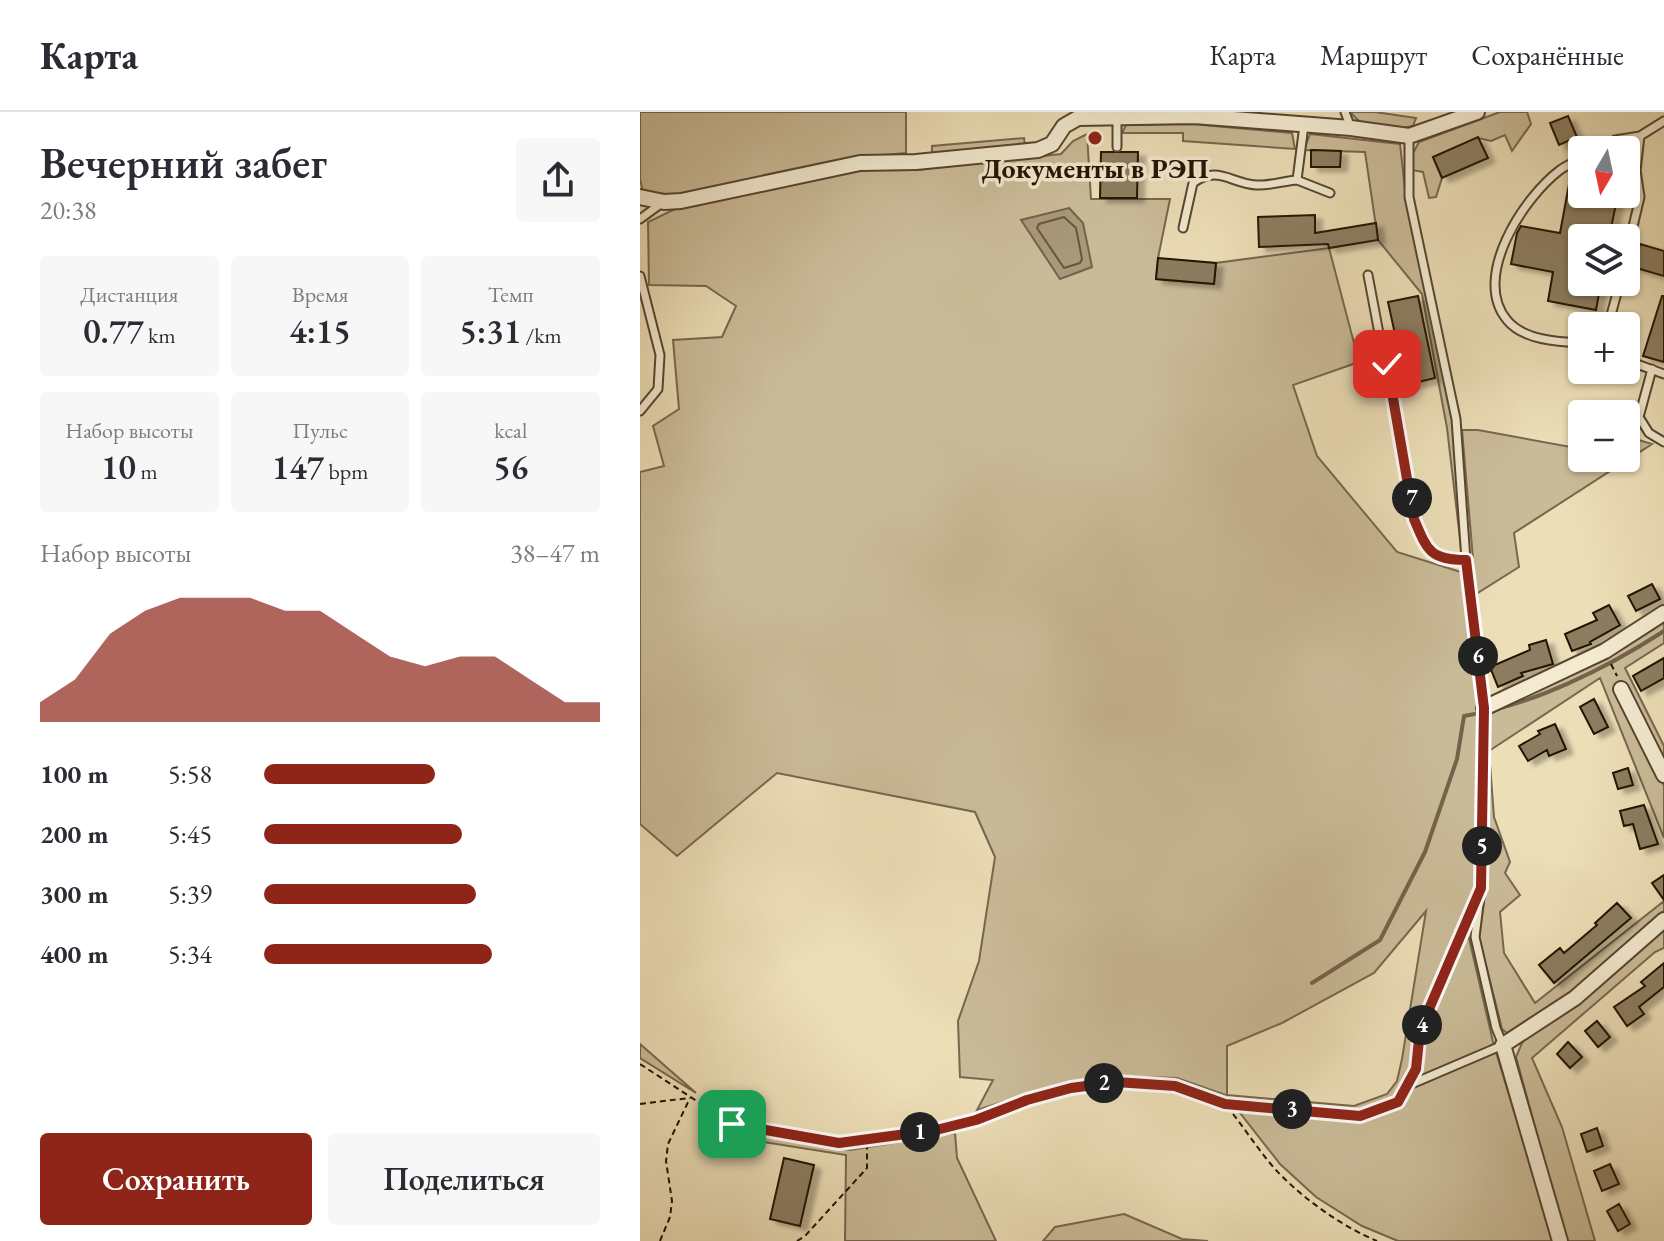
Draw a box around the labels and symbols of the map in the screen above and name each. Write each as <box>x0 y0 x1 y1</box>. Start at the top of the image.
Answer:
marker: Документы в РЭП <box>1086 129 1104 147</box>
north arrow <box>1568 136 1640 208</box>
place label: Документы в РЭП <box>981 150 1209 186</box>
pin <box>1353 330 1421 398</box>
pin: 7 <box>1392 478 1432 518</box>
pin: 6 <box>1458 636 1498 676</box>
pin: 5 <box>1462 826 1502 866</box>
pin: 4 <box>1402 1005 1442 1045</box>
pin: 2 <box>1084 1063 1124 1103</box>
pin: 3 <box>1272 1089 1312 1129</box>
pin <box>698 1090 766 1158</box>
pin: 1 <box>900 1112 940 1152</box>

